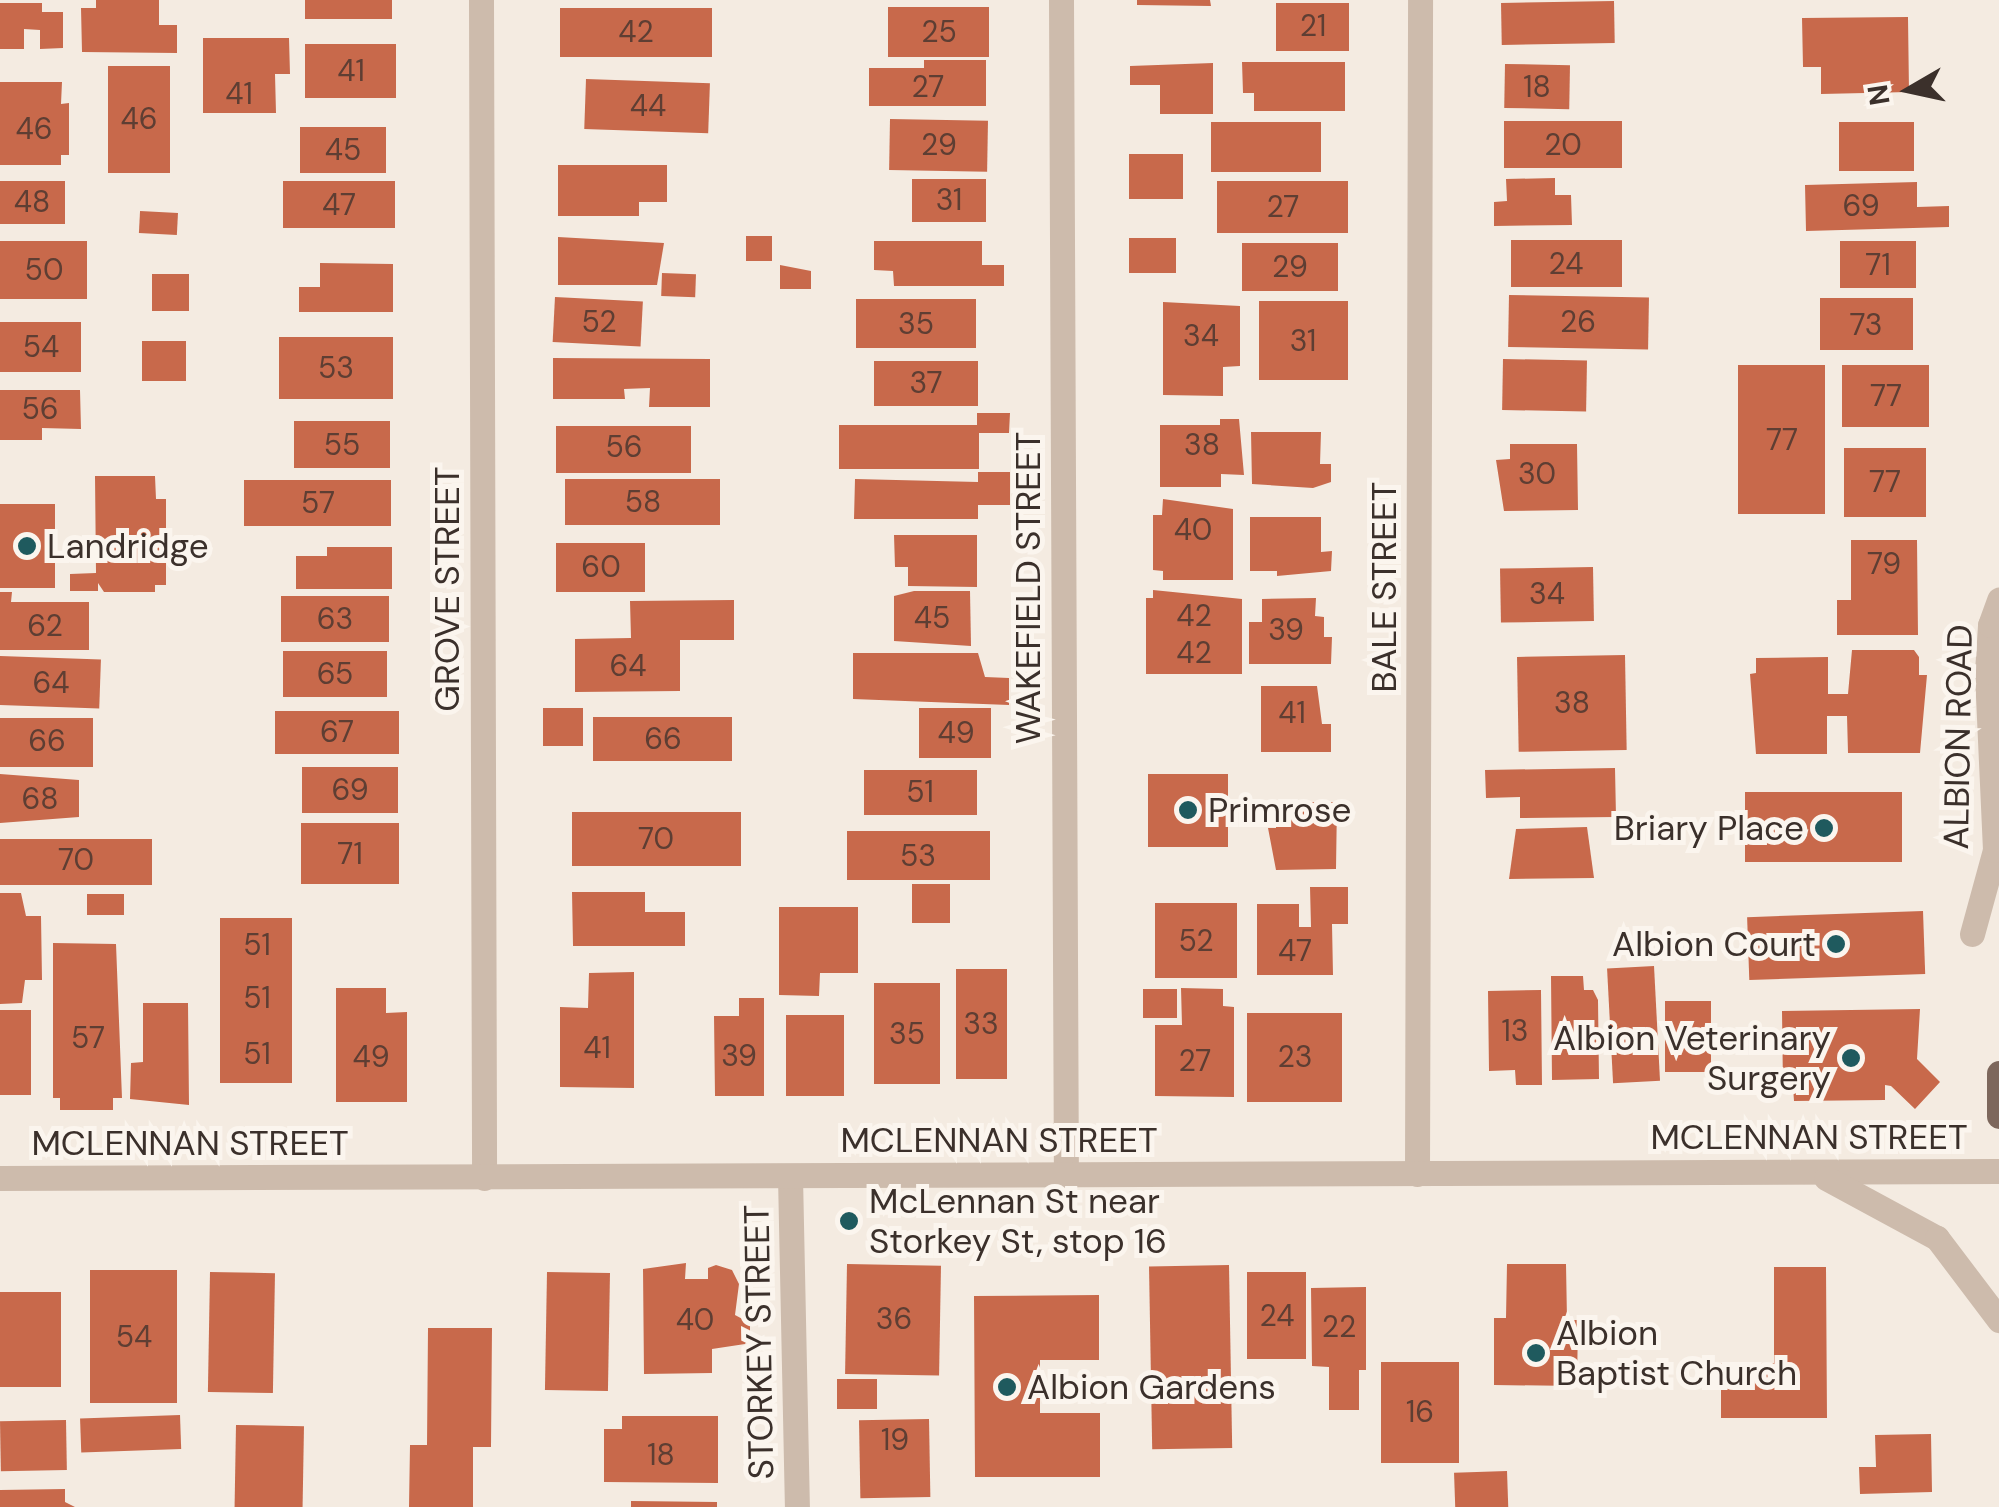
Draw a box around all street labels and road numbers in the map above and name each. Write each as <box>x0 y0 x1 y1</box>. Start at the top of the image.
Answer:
street label: WAKEFIELD STREET <box>1007 432 1049 744</box>
street label: GROVE STREET <box>426 466 468 712</box>
street label: BALE STREET <box>1363 482 1405 692</box>
street label: ALBION ROAD <box>1935 624 1981 850</box>
street label: MCLENNAN STREET <box>1650 1116 1968 1158</box>
street label: MCLENNAN STREET <box>840 1119 1158 1161</box>
street label: MCLENNAN STREET <box>31 1122 349 1164</box>
street label: STORKEY STREET <box>736 1204 782 1480</box>

